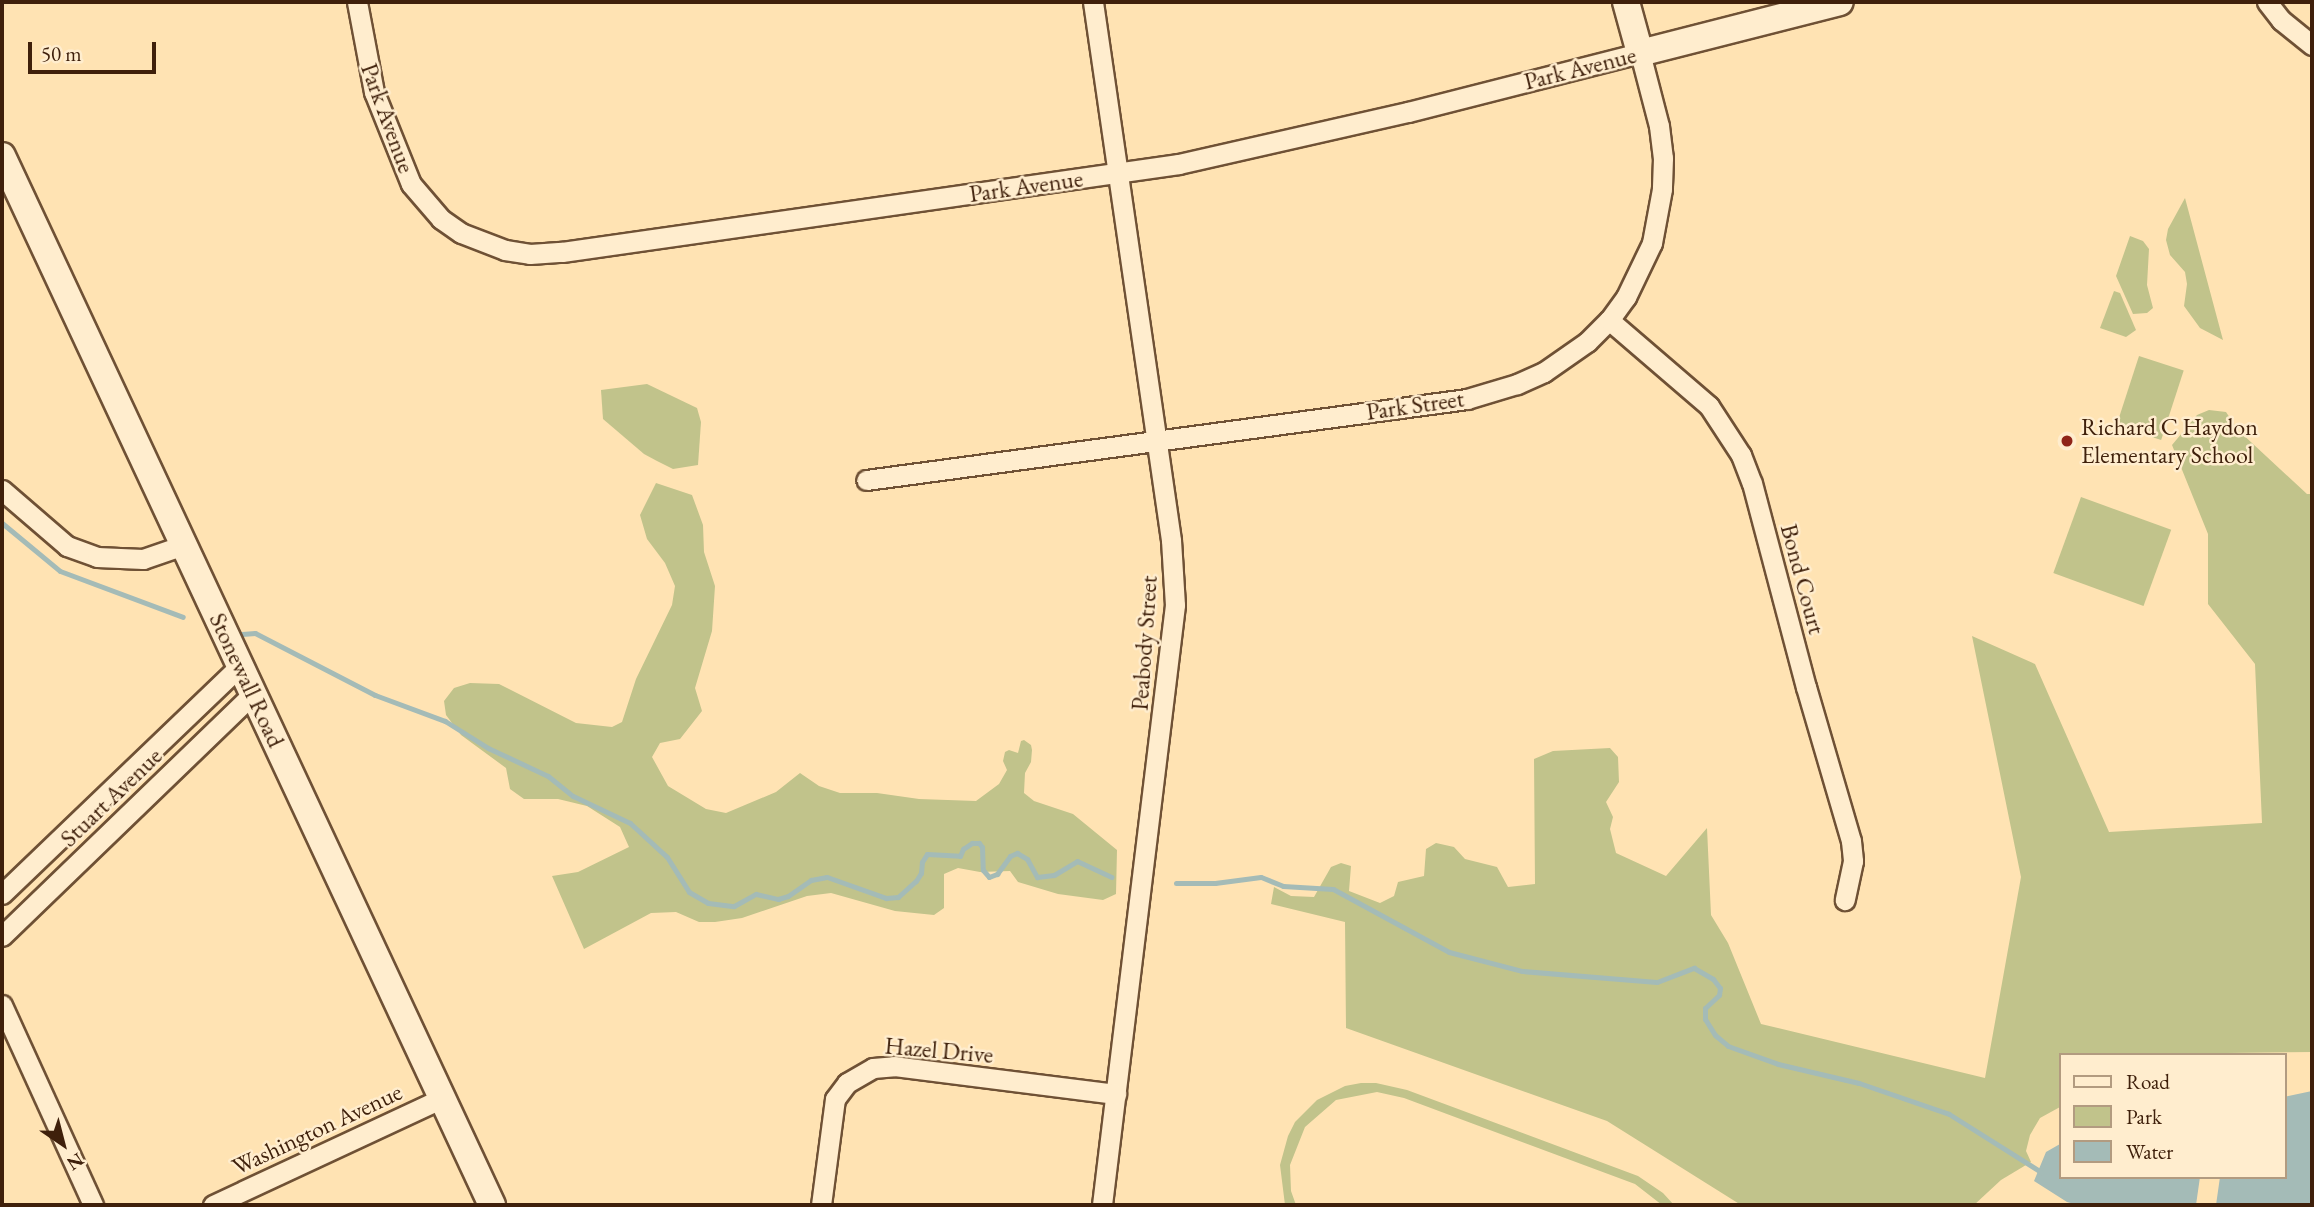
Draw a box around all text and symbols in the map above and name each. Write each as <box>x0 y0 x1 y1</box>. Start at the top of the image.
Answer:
scale bar <box>32 28 159 72</box>
text: 50 m <box>41 40 82 67</box>
street label: Park Avenue <box>1521 40 1639 96</box>
street label: Park Avenue <box>355 59 421 177</box>
street label: Park Avenue <box>967 164 1085 208</box>
street label: Park Street <box>1364 384 1466 426</box>
place label: Richard C Haydon Elementary School <box>2081 413 2258 469</box>
marker: Richard C Haydon Elementary School <box>2059 433 2075 449</box>
street label: Bond Court <box>1775 521 1831 637</box>
street label: Peabody Street <box>1125 574 1163 712</box>
street label: Stonewall Road <box>203 608 291 752</box>
street label: Stuart Avenue <box>54 741 168 853</box>
street label: Hazel Drive <box>884 1031 994 1069</box>
legend <box>2058 1053 2286 1179</box>
text: Road <box>2126 1068 2170 1095</box>
street label: Washington Avenue <box>228 1077 406 1181</box>
text: Park <box>2126 1103 2162 1130</box>
north arrow <box>28 1109 98 1179</box>
text: Water <box>2126 1138 2173 1165</box>
text: N <box>62 1147 89 1176</box>

